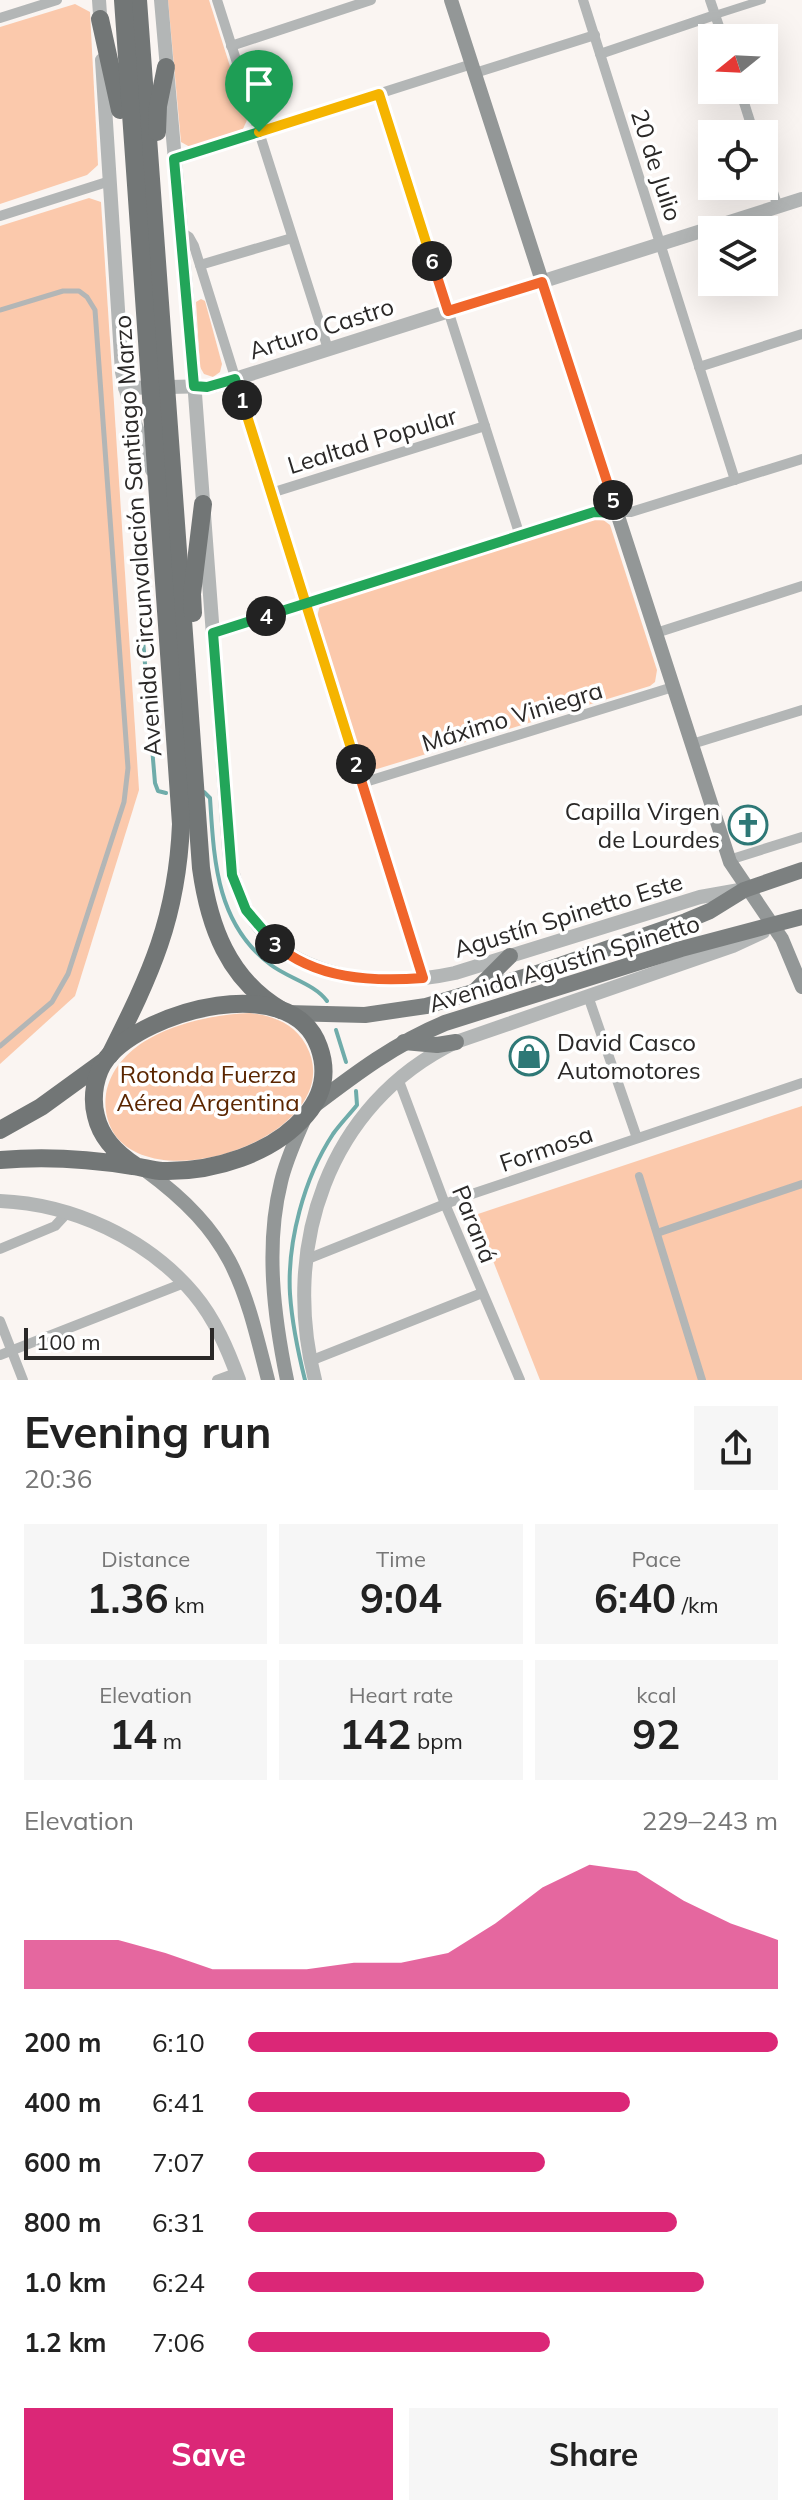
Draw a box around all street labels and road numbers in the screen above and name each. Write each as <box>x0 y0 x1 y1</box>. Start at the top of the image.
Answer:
street label: 20 de Julio <box>625 105 689 225</box>
street label: Arturo Castro <box>245 290 397 366</box>
street label: Avenida Circunvalación Santiago Marzo <box>107 314 167 758</box>
street label: Lealtad Popular <box>284 400 461 480</box>
street label: Máximo Viniegra <box>418 674 606 758</box>
street label: Agustín Spinetto Este <box>450 866 686 964</box>
street label: Avenida Agustín Spinetto <box>425 907 703 1019</box>
street label: Formosa <box>495 1118 597 1178</box>
street label: Paraná <box>446 1181 504 1267</box>

